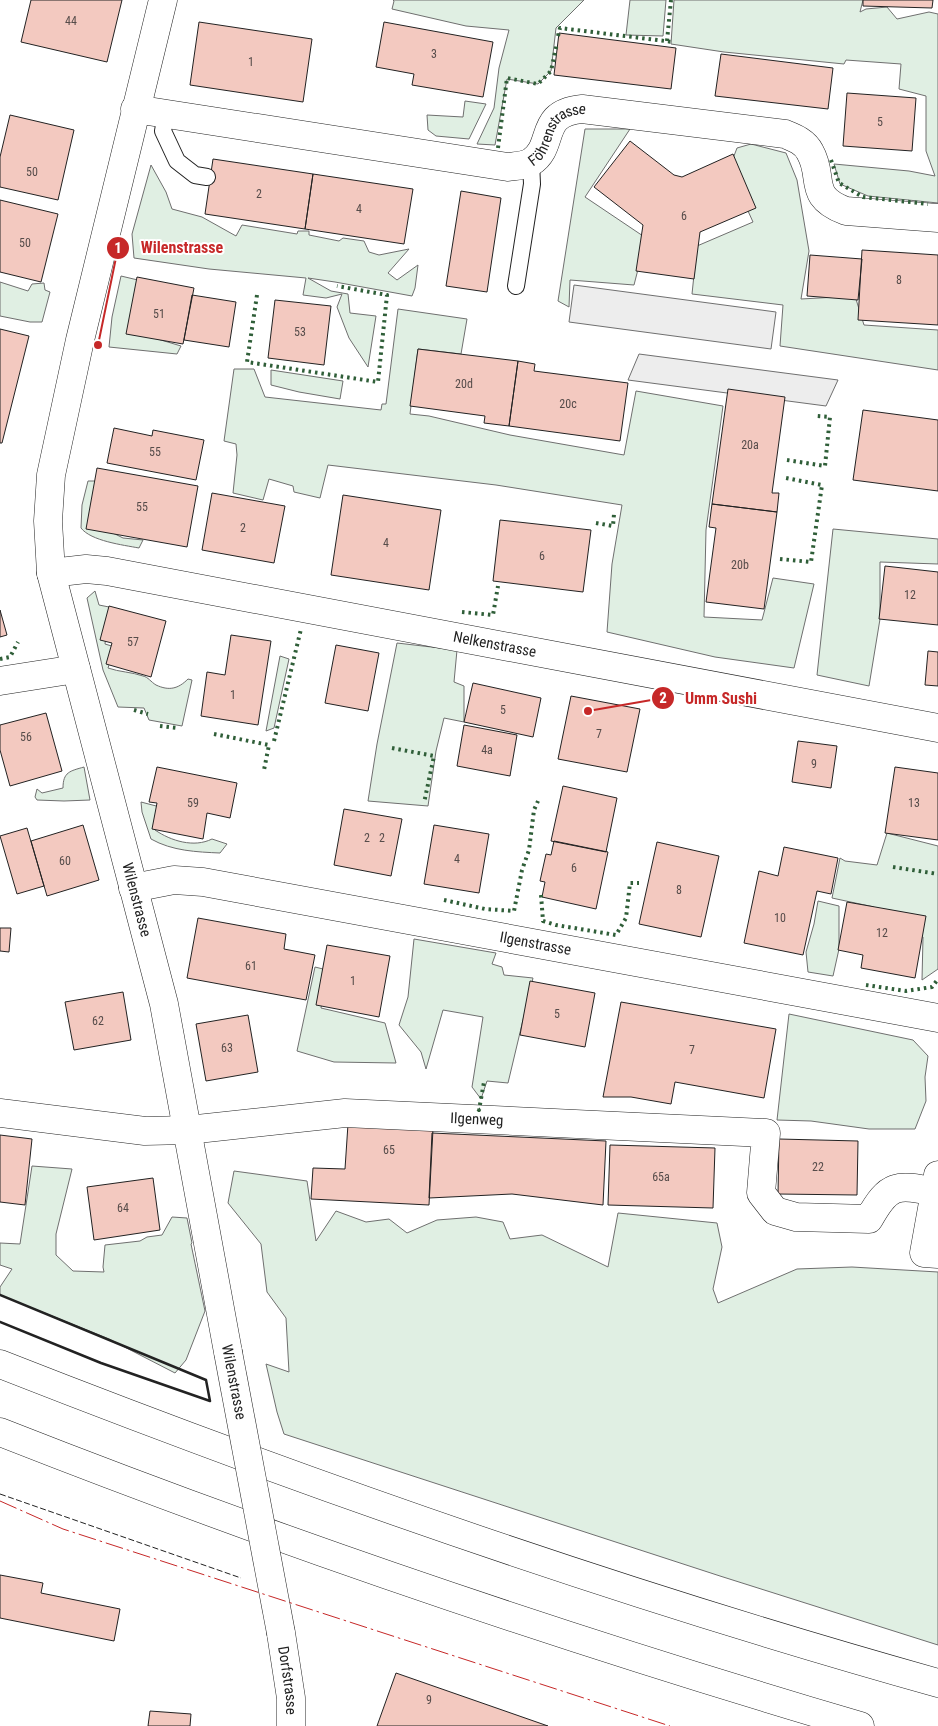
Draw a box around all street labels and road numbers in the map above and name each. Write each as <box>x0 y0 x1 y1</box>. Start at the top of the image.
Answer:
street label: Föhrenstrasse <box>525 100 587 170</box>
street label: Nelkenstrasse <box>452 628 538 661</box>
street label: Wilenstrasse <box>118 861 155 939</box>
street label: Ilgenstrasse <box>498 928 573 959</box>
street label: Ilgenweg <box>450 1109 504 1130</box>
street label: Wilenstrasse <box>218 1343 250 1421</box>
street label: Dorfstrasse <box>274 1645 300 1715</box>

